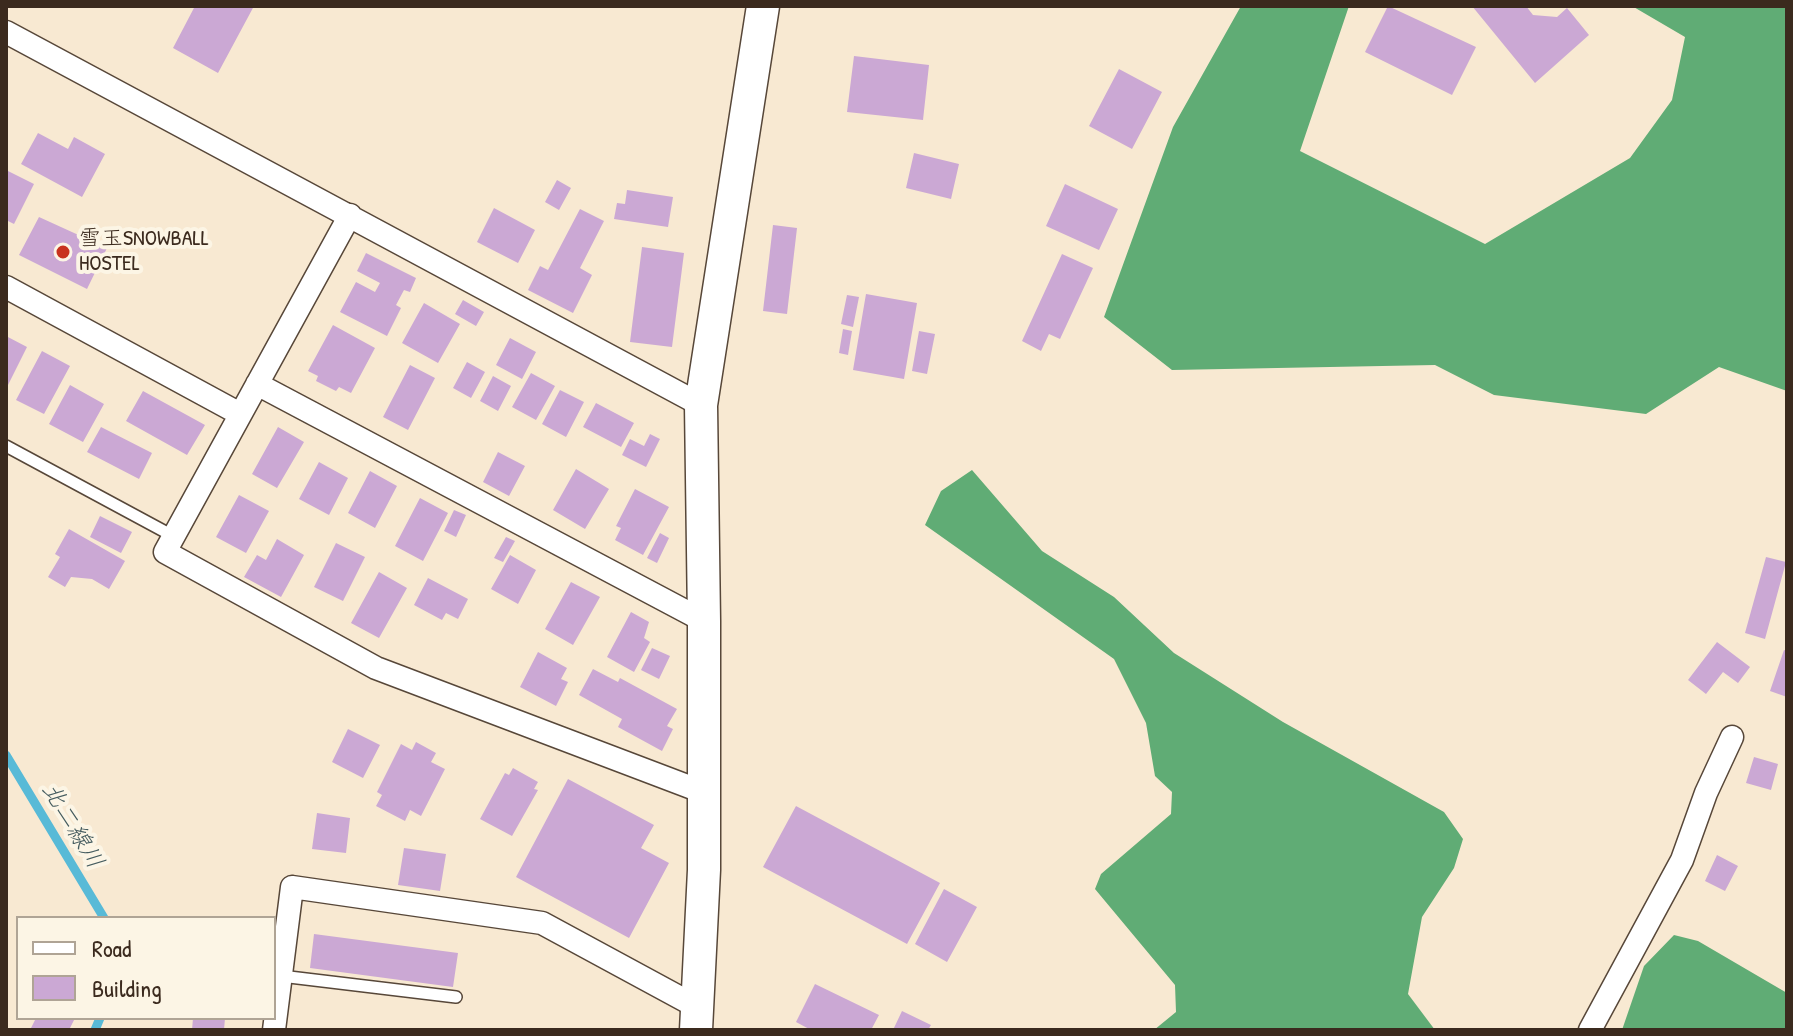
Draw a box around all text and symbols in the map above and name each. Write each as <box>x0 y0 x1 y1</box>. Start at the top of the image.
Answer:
place label: 雪玉SNOWBALL HOSTEL <box>79 226 209 278</box>
marker: 雪玉SNOWBALL HOSTEL <box>54 243 72 261</box>
water label: 北二線川 <box>35 777 109 875</box>
legend <box>16 916 276 1020</box>
text: Road <box>92 932 131 964</box>
text: Building <box>92 972 162 1004</box>

